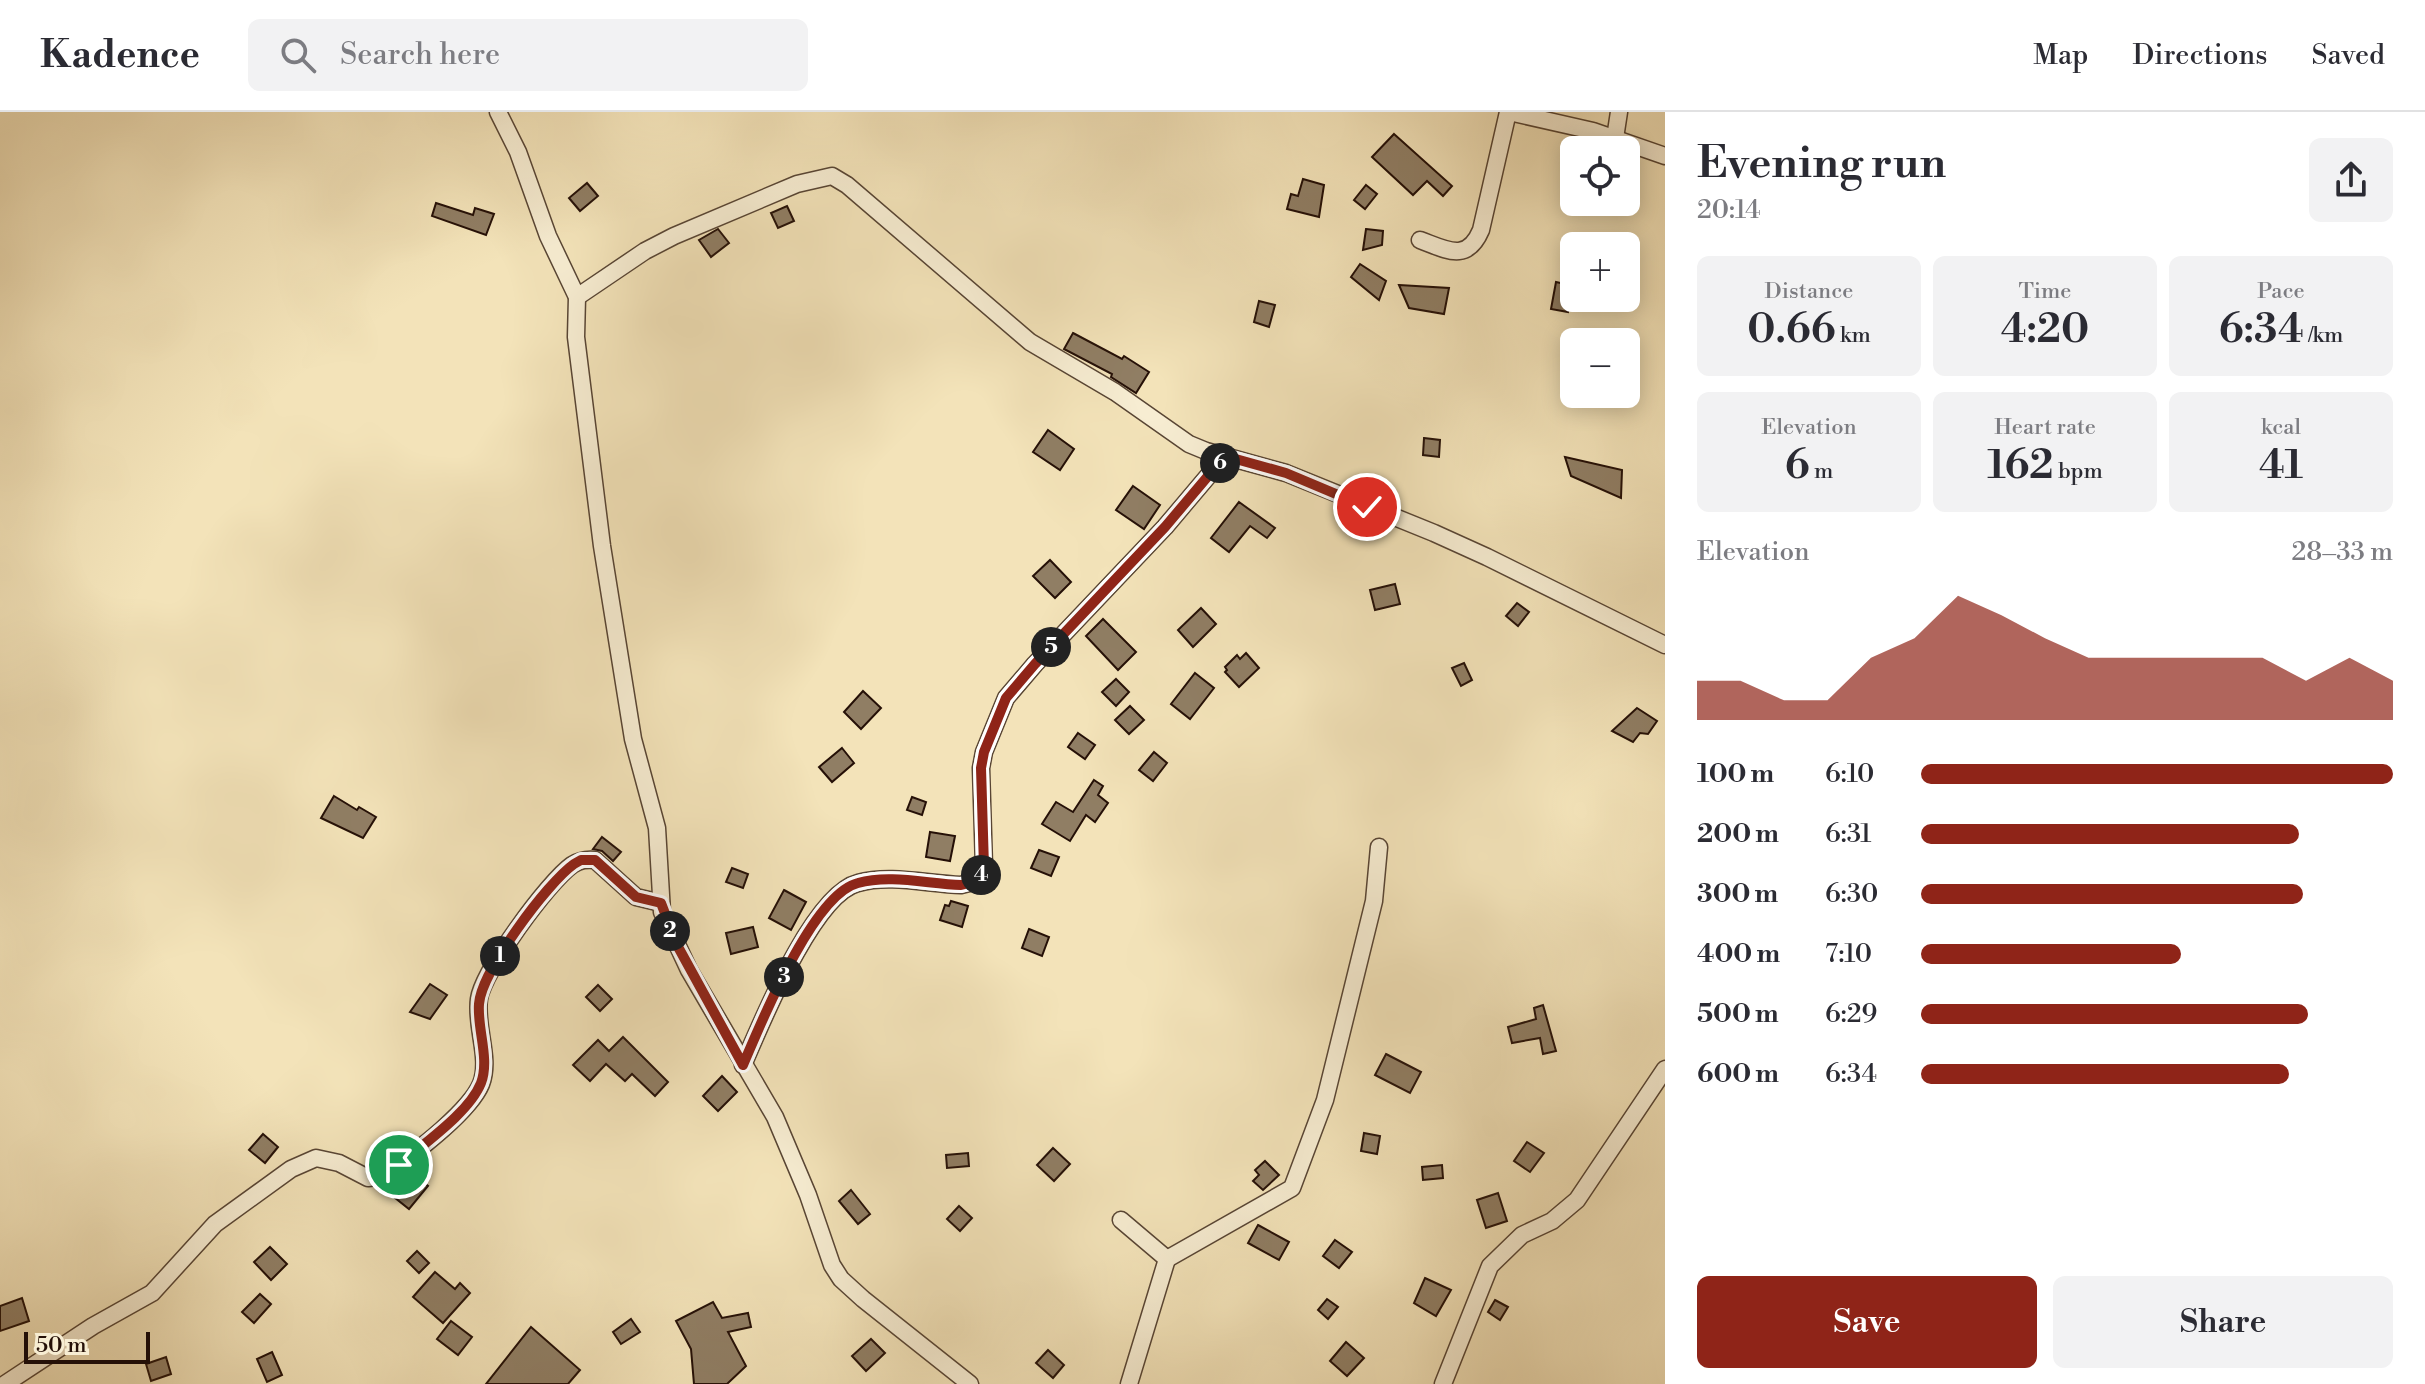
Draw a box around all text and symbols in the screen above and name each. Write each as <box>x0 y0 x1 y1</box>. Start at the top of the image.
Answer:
search box <box>248 19 808 91</box>
text: Kadence <box>40 32 200 79</box>
icon: search <box>276 33 320 77</box>
text: Search here <box>340 36 500 74</box>
text: Map <box>2033 38 2088 73</box>
text: Directions <box>2132 38 2267 73</box>
text: Saved <box>2311 38 2385 73</box>
map controls <box>1560 136 1640 408</box>
button: locate <box>1560 136 1640 216</box>
text: Evening run <box>1697 136 1946 191</box>
button: share <box>2309 138 2393 222</box>
text: 20:14 <box>1697 194 1761 226</box>
button: + <box>1560 232 1640 312</box>
text: Distance <box>1765 278 1853 305</box>
text: Time <box>2019 278 2071 305</box>
text: Pace <box>2257 278 2305 305</box>
text: 0.66 <box>1747 305 1836 355</box>
text: 4:20 <box>2001 305 2089 355</box>
text: 6:34 <box>2219 305 2304 355</box>
text: km <box>1836 322 1871 349</box>
text: /km <box>2304 322 2343 349</box>
button: − <box>1560 328 1640 408</box>
text: Elevation <box>1761 414 1857 441</box>
text: Heart rate <box>1994 414 2096 441</box>
text: kcal <box>2261 414 2301 441</box>
text: 6 <box>1785 441 1810 491</box>
text: 162 <box>1987 441 2054 491</box>
text: 41 <box>2259 441 2303 491</box>
pin: 6 <box>1200 443 1240 483</box>
text: 6 <box>1213 449 1227 476</box>
text: m <box>1810 458 1833 485</box>
text: bpm <box>2054 458 2103 485</box>
pin <box>1333 473 1401 541</box>
icon: check <box>1345 485 1389 529</box>
text: Elevation <box>1697 536 1810 568</box>
text: 28–33 m <box>2291 536 2393 568</box>
pin: 5 <box>1031 627 1071 667</box>
text: 5 <box>1044 633 1058 660</box>
text: 100 m <box>1697 758 1774 790</box>
text: 6:10 <box>1825 758 1874 790</box>
text: 200 m <box>1697 818 1779 850</box>
text: 6:31 <box>1825 818 1872 850</box>
pin: 4 <box>961 855 1001 895</box>
text: 4 <box>974 861 988 888</box>
text: 300 m <box>1697 878 1778 910</box>
text: 6:30 <box>1825 878 1878 910</box>
pin: 2 <box>650 911 690 951</box>
text: 2 <box>663 917 677 944</box>
pin: 1 <box>480 936 520 976</box>
text: 400 m <box>1697 938 1780 970</box>
text: 7:10 <box>1825 938 1872 970</box>
text: 1 <box>495 942 505 969</box>
pin: 3 <box>764 957 804 997</box>
text: 3 <box>777 963 791 990</box>
text: 500 m <box>1697 998 1779 1030</box>
text: 6:29 <box>1825 998 1877 1030</box>
text: 600 m <box>1697 1058 1779 1090</box>
text: 6:34 <box>1825 1058 1877 1090</box>
pin <box>365 1131 433 1199</box>
icon: arrive <box>377 1143 421 1187</box>
button: Save <box>1697 1276 2037 1368</box>
button: Share <box>2053 1276 2393 1368</box>
scale bar <box>24 1328 150 1364</box>
text: 50 m <box>36 1332 87 1359</box>

